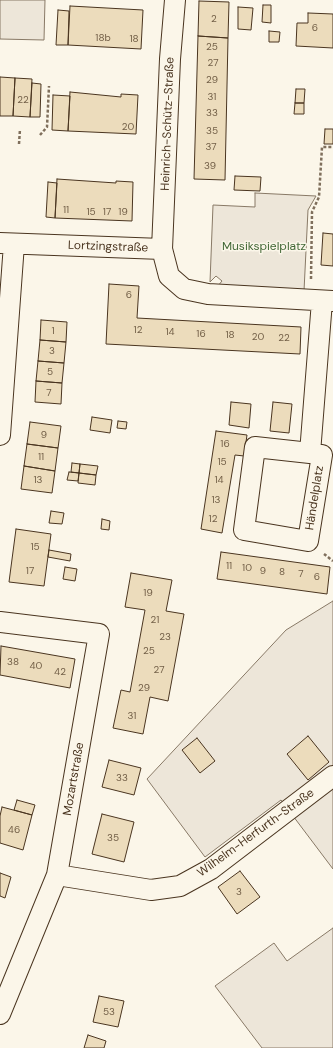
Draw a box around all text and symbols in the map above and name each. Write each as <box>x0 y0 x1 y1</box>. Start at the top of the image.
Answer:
house number: 2 <box>211 13 217 25</box>
house number: 6 <box>312 22 318 34</box>
house number: 18b <box>95 32 111 44</box>
house number: 18 <box>129 33 139 45</box>
house number: 25 <box>206 41 218 53</box>
street label: Heinrich-Schütz-Straße <box>158 57 178 191</box>
house number: 27 <box>208 57 218 69</box>
house number: 29 <box>206 74 218 86</box>
house number: 31 <box>208 91 216 103</box>
house number: 22 <box>17 94 29 106</box>
house number: 33 <box>206 107 218 119</box>
house number: 20 <box>122 121 134 133</box>
house number: 35 <box>206 125 218 137</box>
house number: 37 <box>205 141 217 153</box>
house number: 39 <box>204 160 216 172</box>
house number: 11 <box>63 204 69 216</box>
house number: 15 <box>86 206 96 218</box>
house number: 17 <box>103 206 111 218</box>
house number: 19 <box>118 206 128 218</box>
street label: Lortzingstraße <box>68 238 148 256</box>
park label: Musikspielplatz <box>222 240 306 254</box>
house number: 6 <box>126 289 132 301</box>
house number: 12 <box>134 324 142 336</box>
house number: 1 <box>51 325 55 337</box>
house number: 14 <box>165 326 175 338</box>
house number: 16 <box>196 328 206 340</box>
house number: 18 <box>225 329 235 341</box>
house number: 20 <box>252 331 264 343</box>
house number: 22 <box>278 332 290 344</box>
house number: 3 <box>49 345 55 357</box>
house number: 5 <box>47 366 53 378</box>
house number: 7 <box>46 387 52 399</box>
house number: 9 <box>41 429 47 441</box>
house number: 16 <box>220 438 230 450</box>
house number: 11 <box>38 451 44 463</box>
house number: 15 <box>217 456 227 468</box>
street label: Händelplatz <box>303 465 327 531</box>
house number: 13 <box>33 474 43 486</box>
house number: 14 <box>214 474 224 486</box>
house number: 13 <box>211 494 221 506</box>
house number: 12 <box>209 513 217 525</box>
house number: 15 <box>30 541 40 553</box>
house number: 11 <box>226 560 232 572</box>
house number: 10 <box>242 562 252 574</box>
house number: 17 <box>26 565 34 577</box>
house number: 9 <box>260 565 266 577</box>
house number: 8 <box>279 566 285 578</box>
house number: 7 <box>298 568 304 580</box>
house number: 6 <box>314 571 320 583</box>
house number: 19 <box>143 587 153 599</box>
house number: 21 <box>151 614 159 626</box>
house number: 23 <box>159 631 171 643</box>
house number: 25 <box>143 645 155 657</box>
house number: 38 <box>7 656 19 668</box>
house number: 40 <box>30 660 42 672</box>
house number: 27 <box>154 664 164 676</box>
house number: 42 <box>54 666 66 678</box>
house number: 29 <box>138 682 150 694</box>
house number: 31 <box>128 710 136 722</box>
street label: Mozartstraße <box>60 741 88 817</box>
house number: 33 <box>116 772 128 784</box>
street label: Wilhelm-Herfurth-Straße <box>195 786 317 880</box>
house number: 46 <box>8 824 20 836</box>
house number: 35 <box>107 832 119 844</box>
house number: 3 <box>236 886 242 898</box>
house number: 53 <box>103 1006 115 1018</box>

